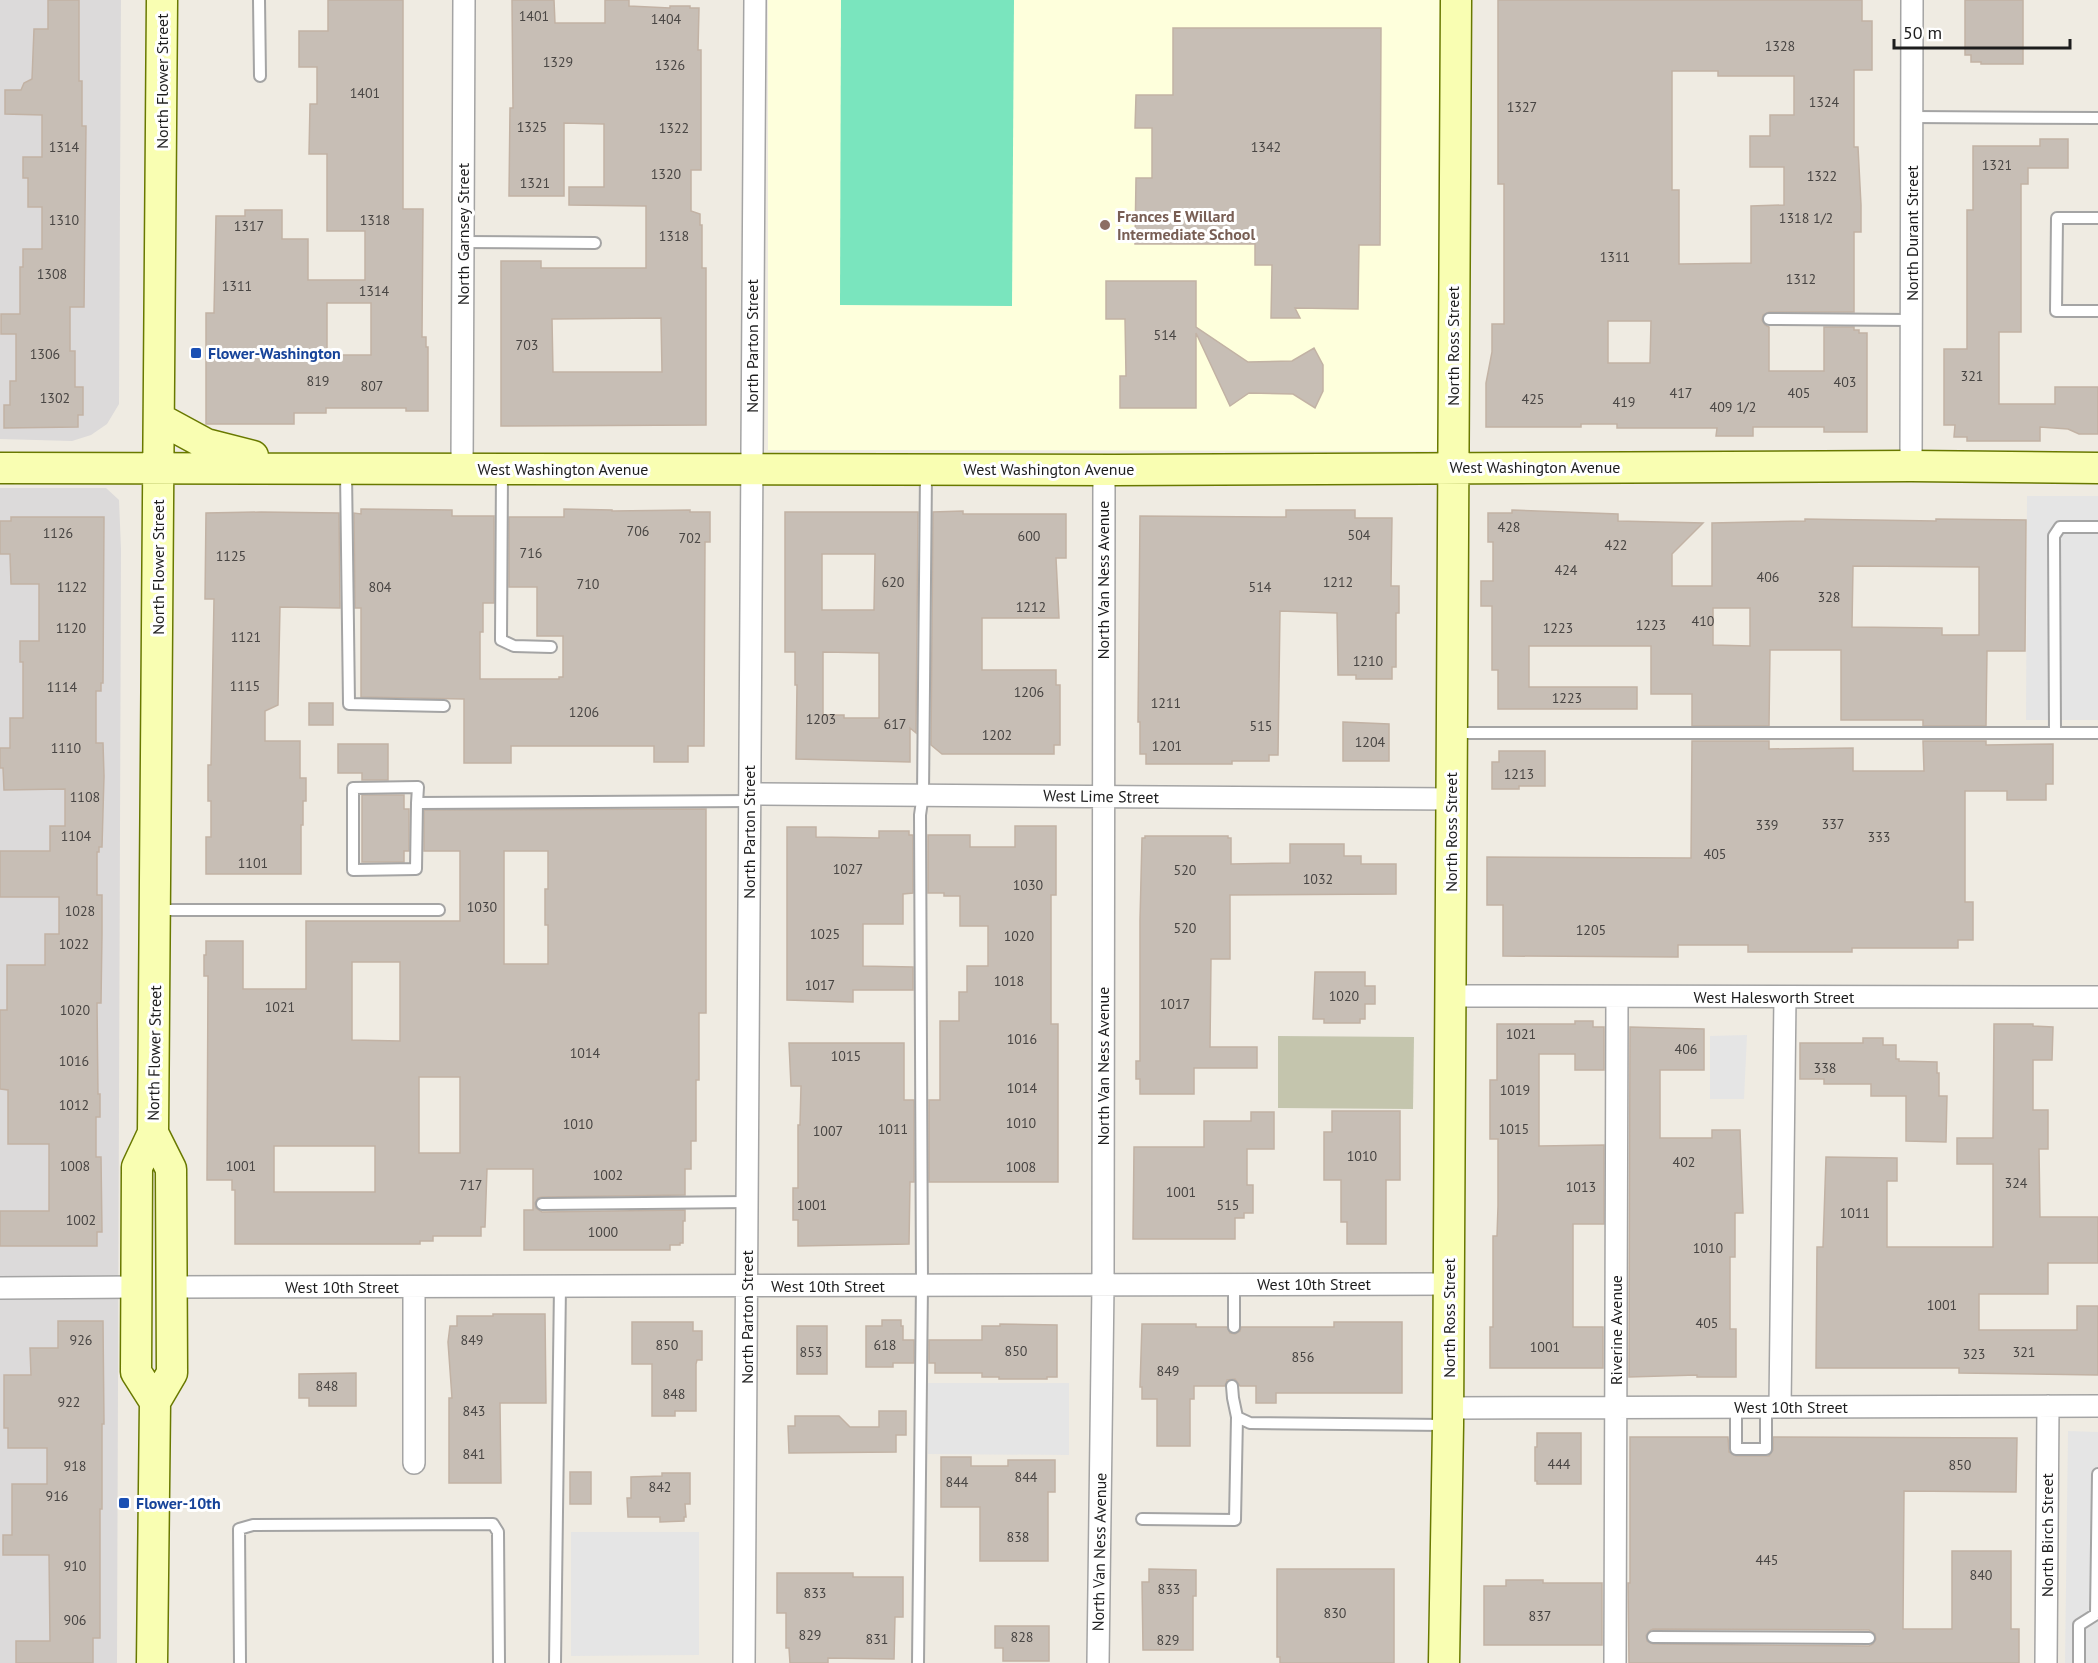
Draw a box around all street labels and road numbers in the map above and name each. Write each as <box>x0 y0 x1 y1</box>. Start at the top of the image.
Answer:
street label: North Flower Street <box>152 13 172 149</box>
street label: North Garnsey Street <box>453 162 473 305</box>
street label: North Durant Street <box>1902 165 1922 301</box>
street label: North Parton Street <box>742 279 762 413</box>
street label: North Ross Street <box>1443 286 1463 406</box>
street label: West Washington Avenue <box>1450 457 1620 477</box>
street label: West Washington Avenue <box>478 459 648 479</box>
street label: West Washington Avenue <box>964 459 1134 479</box>
street label: North Flower Street <box>148 499 168 635</box>
street label: North Van Ness Avenue <box>1093 501 1113 659</box>
street label: North Parton Street <box>739 765 759 899</box>
street label: North Ross Street <box>1441 772 1461 892</box>
street label: West Lime Street <box>1043 785 1160 807</box>
street label: North Flower Street <box>143 985 165 1121</box>
street label: North Van Ness Avenue <box>1093 987 1113 1145</box>
street label: West Halesworth Street <box>1694 987 1855 1007</box>
street label: North Parton Street <box>737 1250 757 1384</box>
street label: North Ross Street <box>1439 1258 1459 1378</box>
street label: West 10th Street <box>1257 1274 1372 1294</box>
street label: Riverine Avenue <box>1606 1275 1626 1385</box>
street label: West 10th Street <box>771 1276 886 1296</box>
street label: West 10th Street <box>285 1277 400 1297</box>
street label: West 10th Street <box>1734 1397 1849 1417</box>
street label: North Birch Street <box>2037 1472 2057 1597</box>
street label: North Van Ness Avenue <box>1088 1473 1110 1631</box>

